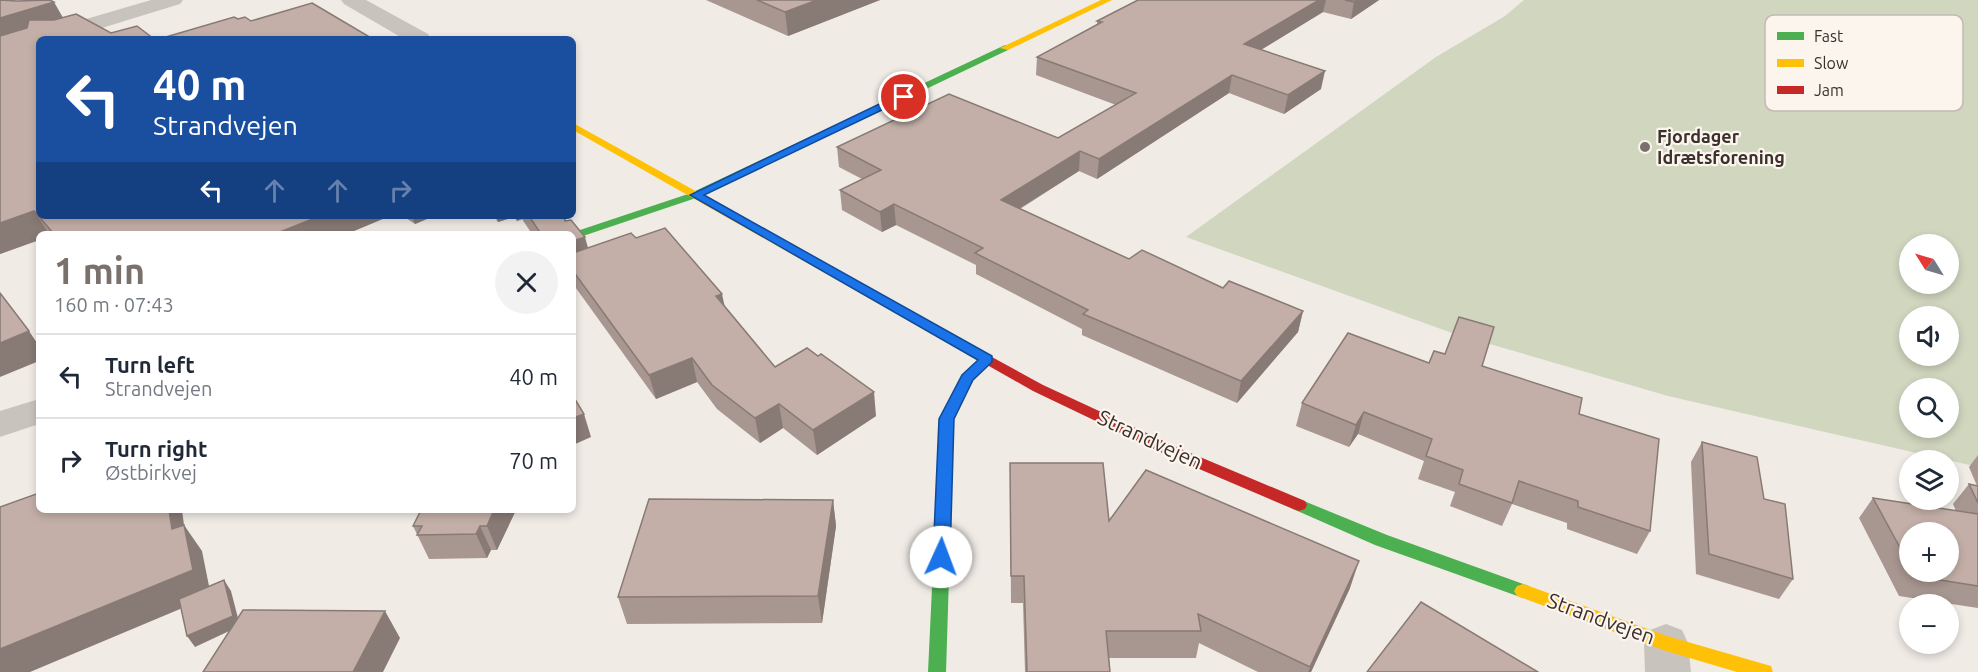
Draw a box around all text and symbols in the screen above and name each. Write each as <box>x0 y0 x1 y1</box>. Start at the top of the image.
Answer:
legend <box>1765 15 1963 111</box>
text: Fast <box>1814 27 1844 45</box>
text: Slow <box>1814 54 1849 72</box>
icon: left <box>54 60 132 138</box>
text: 40 m <box>153 61 247 108</box>
pin <box>878 71 929 122</box>
icon: arrive <box>887 80 920 113</box>
text: Jam <box>1814 81 1844 99</box>
text: Strandvejen <box>153 110 298 140</box>
place label: Fjordager Idrætsforening <box>1657 126 1785 167</box>
marker: Fjordager Idrætsforening <box>1638 140 1652 154</box>
icon: left <box>195 174 228 207</box>
icon: ahead <box>258 174 291 207</box>
icon: ahead <box>321 174 354 207</box>
icon: right <box>384 174 417 207</box>
north arrow <box>1899 234 1959 294</box>
map controls <box>1899 234 1959 654</box>
text: 1 min <box>54 250 145 291</box>
button: close <box>495 251 558 314</box>
text: 160 m · 07:43 <box>54 293 174 316</box>
button: sound <box>1899 306 1959 366</box>
text: Turn left <box>105 352 195 377</box>
icon: left <box>54 360 87 393</box>
text: 40 m <box>509 364 558 389</box>
text: Strandvejen <box>105 377 212 400</box>
button: search <box>1899 378 1959 438</box>
street label: Strandvejen <box>1094 404 1207 474</box>
text: Turn right <box>105 436 207 461</box>
icon: right <box>54 444 87 477</box>
text: 70 m <box>509 448 558 473</box>
button: layers <box>1899 450 1959 510</box>
text: Østbirkvej <box>105 461 197 484</box>
button: + <box>1899 522 1959 582</box>
position arrow <box>909 525 973 589</box>
street label: Strandvejen <box>1544 588 1658 649</box>
button: − <box>1899 594 1959 654</box>

